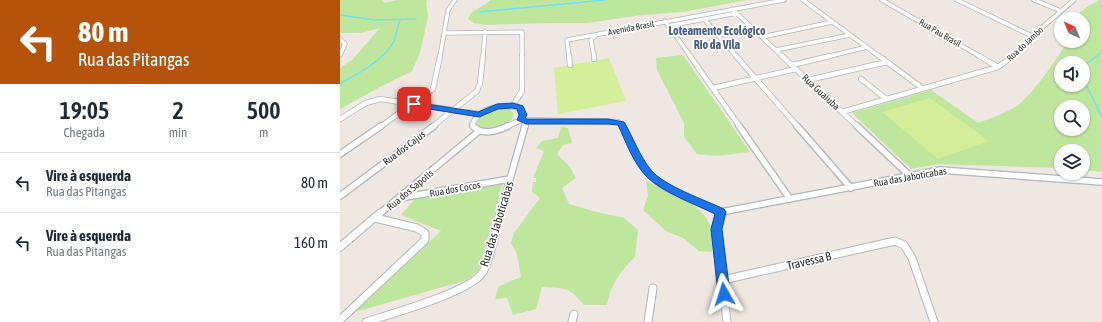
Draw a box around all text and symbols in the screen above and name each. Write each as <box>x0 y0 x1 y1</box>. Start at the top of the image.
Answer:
north arrow <box>1054 12 1090 48</box>
map controls <box>1054 12 1090 180</box>
icon: left <box>12 16 64 68</box>
text: 80 m <box>78 16 128 48</box>
street label: Rua Pau Brasil <box>917 17 963 49</box>
street label: Avenida Brasil <box>607 19 656 37</box>
district label: Loteamento Ecológico Rio da Vila <box>668 24 766 52</box>
street label: Rua do Jambo <box>1005 25 1045 63</box>
text: Rua das Pitangas <box>78 49 189 70</box>
button: sound <box>1054 56 1090 92</box>
street label: Rua Guaiuba <box>800 72 842 112</box>
pin <box>397 87 431 121</box>
icon: arrive <box>403 93 425 115</box>
text: 19:05 <box>59 97 109 124</box>
text: 2 <box>172 97 184 124</box>
text: 500 <box>247 97 281 124</box>
button: search <box>1054 100 1090 136</box>
text: Chegada <box>64 125 105 140</box>
text: min <box>169 125 187 140</box>
text: m <box>259 125 268 140</box>
street label: Rua dos Cajus <box>381 128 428 167</box>
button: layers <box>1054 144 1090 180</box>
street label: Rua das Jaboticabas <box>873 165 948 189</box>
text: Vire à esquerda <box>46 167 131 184</box>
street label: Rua dos Sapotis <box>385 167 436 213</box>
icon: left <box>12 172 34 194</box>
text: 80 m <box>301 174 328 191</box>
street label: Rua dos Cocos <box>429 179 482 199</box>
street label: Rua das Jaboticabas <box>477 180 517 268</box>
text: Rua das Pitangas <box>46 184 126 199</box>
text: Vire à esquerda <box>46 227 131 244</box>
icon: left <box>12 232 34 254</box>
text: 160 m <box>294 234 328 251</box>
text: Rua das Pitangas <box>46 244 126 259</box>
street label: Travessa B <box>785 249 833 273</box>
position arrow <box>703 273 745 315</box>

